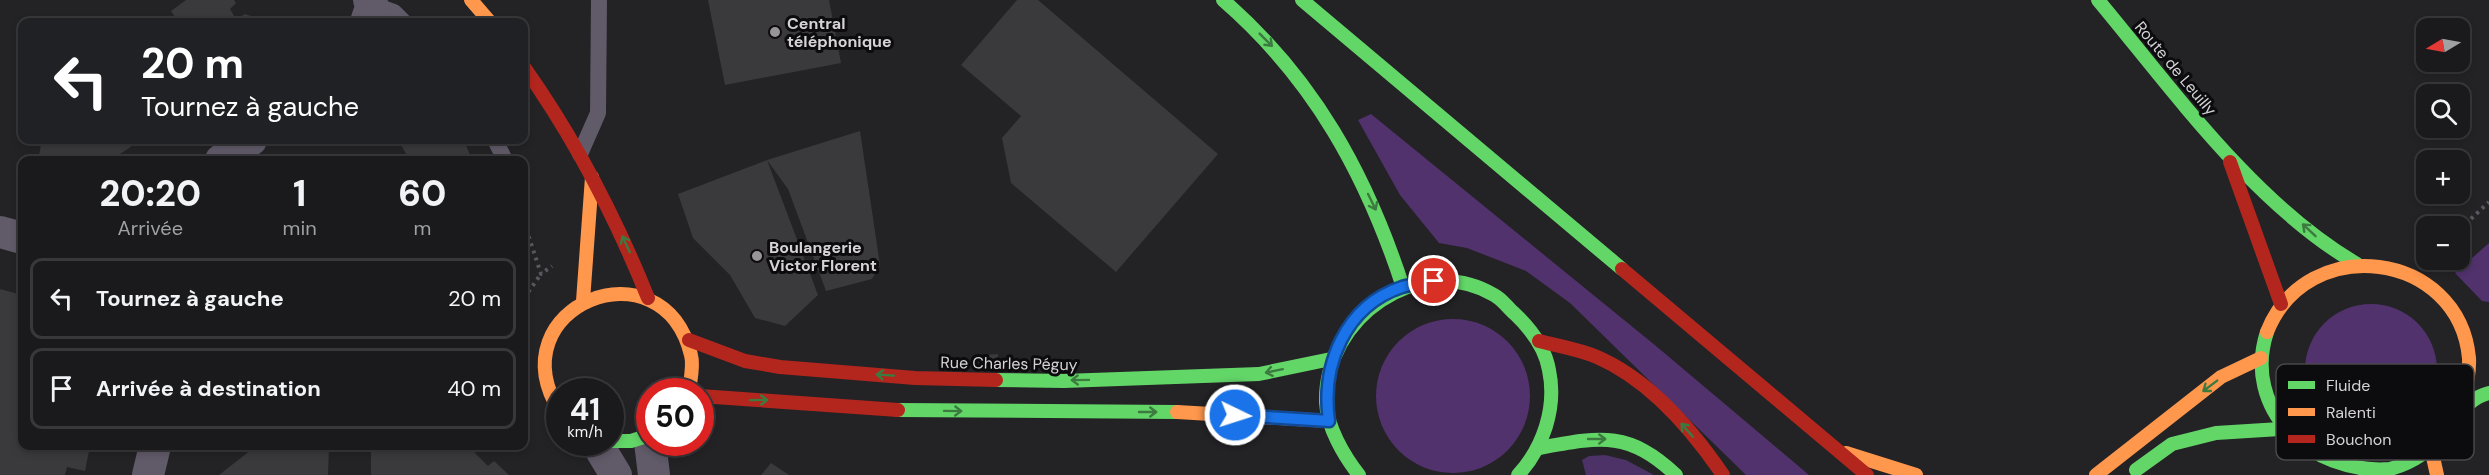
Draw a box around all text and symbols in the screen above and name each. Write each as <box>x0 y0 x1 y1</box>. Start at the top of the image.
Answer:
place label: Central téléphonique <box>787 13 892 52</box>
street label: Route de Leuilly <box>2130 17 2221 120</box>
north arrow <box>2416 18 2470 72</box>
map controls <box>2416 18 2470 270</box>
marker: Central téléphonique <box>768 25 782 39</box>
one-way arrow <box>1258 32 1273 47</box>
text: 20 m <box>141 36 244 91</box>
icon: left <box>42 42 120 120</box>
button: search <box>2416 84 2470 138</box>
text: Tournez à gauche <box>141 89 359 124</box>
button: + <box>2416 150 2470 204</box>
text: 20:20 <box>100 170 201 217</box>
text: 1 <box>293 170 306 217</box>
text: 60 <box>398 170 446 217</box>
one-way arrow <box>1367 193 1379 211</box>
text: Arrivée <box>117 215 183 241</box>
text: min <box>283 215 317 241</box>
text: m <box>413 215 431 241</box>
button: − <box>2416 216 2470 270</box>
one-way arrow <box>2302 223 2317 237</box>
one-way arrow <box>620 235 632 253</box>
place label: Boulangerie Victor Florent <box>769 237 877 276</box>
marker: Boulangerie Victor Florent <box>750 249 764 263</box>
pin <box>1408 255 1459 306</box>
icon: arrive <box>1417 264 1450 297</box>
icon: left <box>45 282 78 315</box>
text: Tournez à gauche <box>96 284 284 313</box>
text: 20 m <box>448 284 501 313</box>
street label: Rue Charles Péguy <box>940 352 1078 375</box>
legend <box>2276 364 2474 460</box>
one-way arrow <box>1265 366 1284 377</box>
one-way arrow <box>875 369 895 380</box>
icon: arrive <box>45 372 78 405</box>
text: Arrivée à destination <box>96 374 321 403</box>
text: 40 m <box>447 374 501 403</box>
one-way arrow <box>1070 375 1090 386</box>
text: Fluide <box>2326 375 2370 396</box>
speed limit sign: 50 <box>636 378 714 456</box>
one-way arrow <box>2202 379 2218 392</box>
position arrow <box>1203 383 1267 447</box>
text: 41 <box>570 390 600 429</box>
one-way arrow <box>748 394 768 406</box>
text: Ralenti <box>2326 402 2376 423</box>
one-way arrow <box>943 405 963 417</box>
one-way arrow <box>1138 406 1158 418</box>
text: km/h <box>567 422 603 442</box>
one-way arrow <box>1680 422 1693 438</box>
text: Bouchon <box>2326 429 2391 450</box>
one-way arrow <box>1587 433 1606 445</box>

